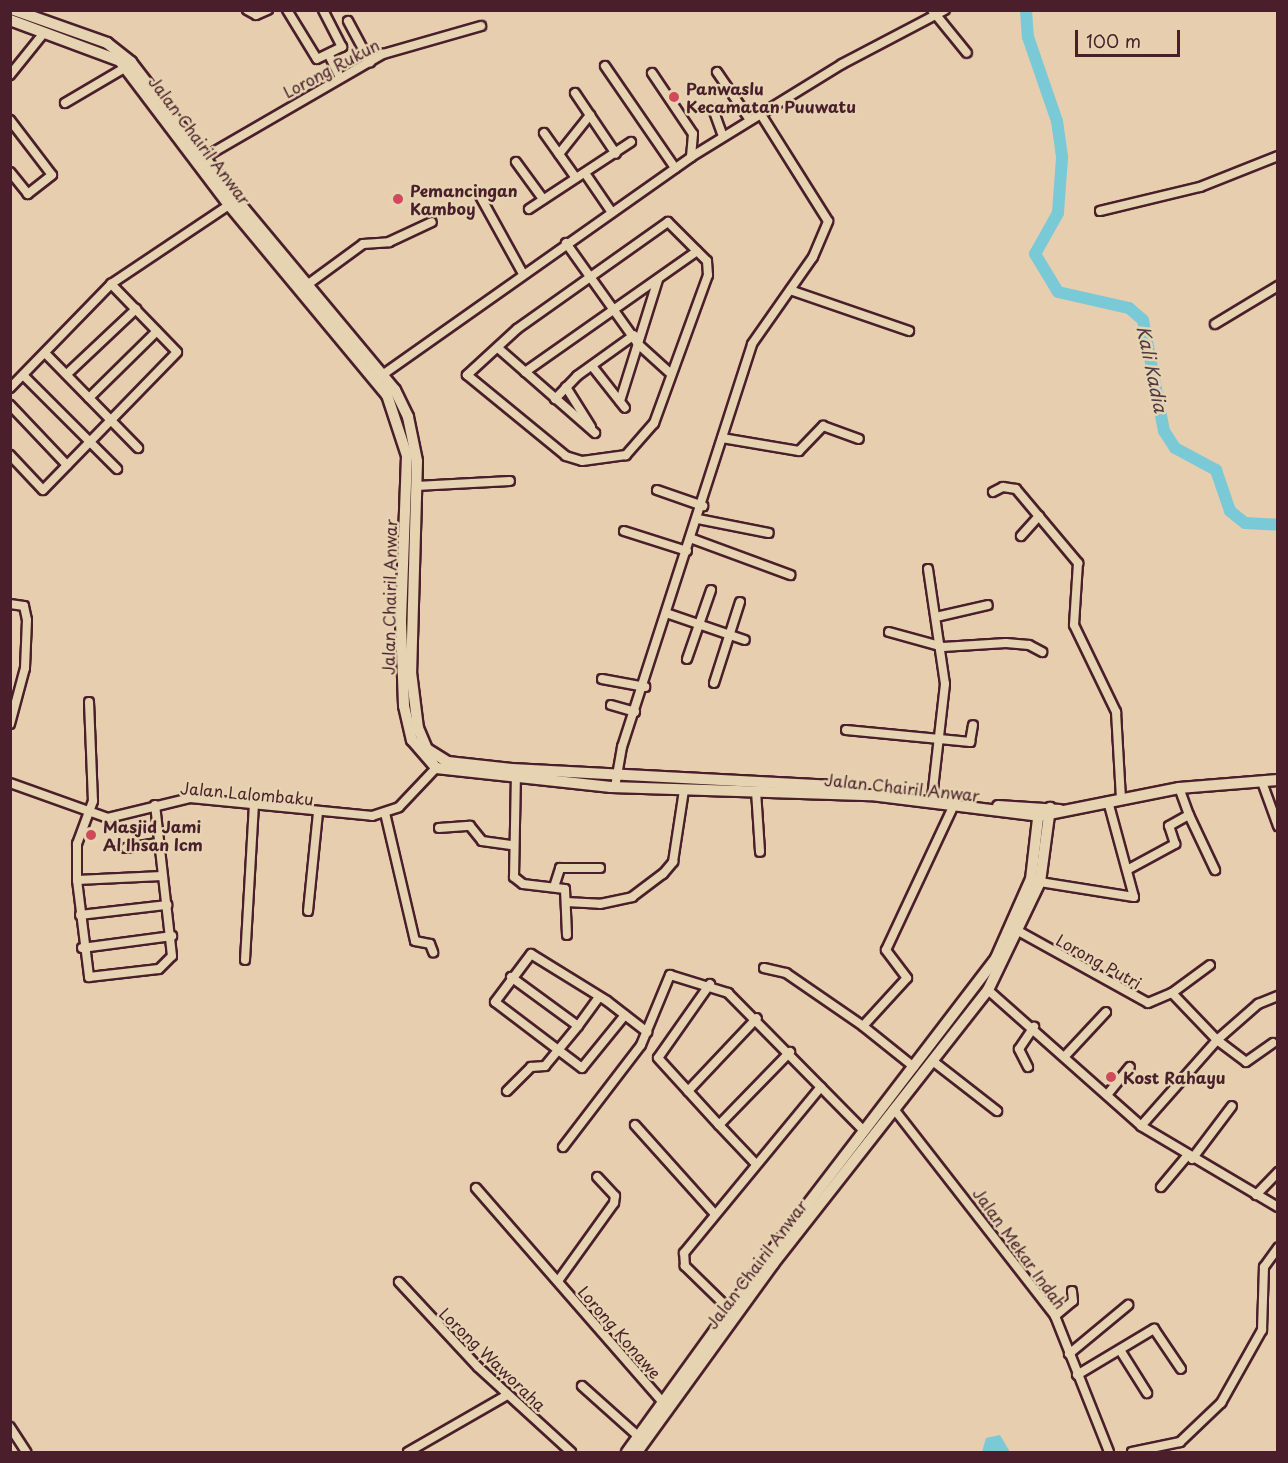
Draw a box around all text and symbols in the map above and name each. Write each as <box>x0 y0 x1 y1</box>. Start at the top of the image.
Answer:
scale bar <box>1078 18 1183 56</box>
text: 100 m <box>1086 27 1141 54</box>
street label: Lorong Rukun <box>280 35 382 101</box>
street label: Jalan Chairil Anwar <box>145 71 255 209</box>
place label: Panwaslu Kecamatan Puuwatu <box>686 78 857 116</box>
marker: Panwaslu Kecamatan Puuwatu <box>667 90 681 104</box>
place label: Pemancingan Kamboy <box>410 180 518 218</box>
marker: Pemancingan Kamboy <box>391 192 405 206</box>
water label: Kali Kadia <box>1132 323 1172 415</box>
street label: Jalan Chairil Anwar <box>378 518 400 676</box>
street label: Jalan Chairil Anwar <box>823 769 981 805</box>
street label: Jalan Lalombaku <box>180 778 314 808</box>
place label: Masjid Jami Al Ihsan Icm <box>103 816 203 854</box>
marker: Masjid Jami Al Ihsan Icm <box>84 828 98 842</box>
street label: Lorong Putri <box>1053 930 1145 992</box>
place label: Kost Rahayu <box>1123 1067 1225 1087</box>
marker: Kost Rahayu <box>1104 1070 1118 1084</box>
street label: Jalan Mekar Indah <box>969 1183 1071 1313</box>
street label: Jalan Chairil Anwar <box>701 1195 811 1333</box>
street label: Lorong Konawe <box>574 1282 666 1382</box>
street label: Lorong Waworaha <box>436 1304 550 1414</box>

